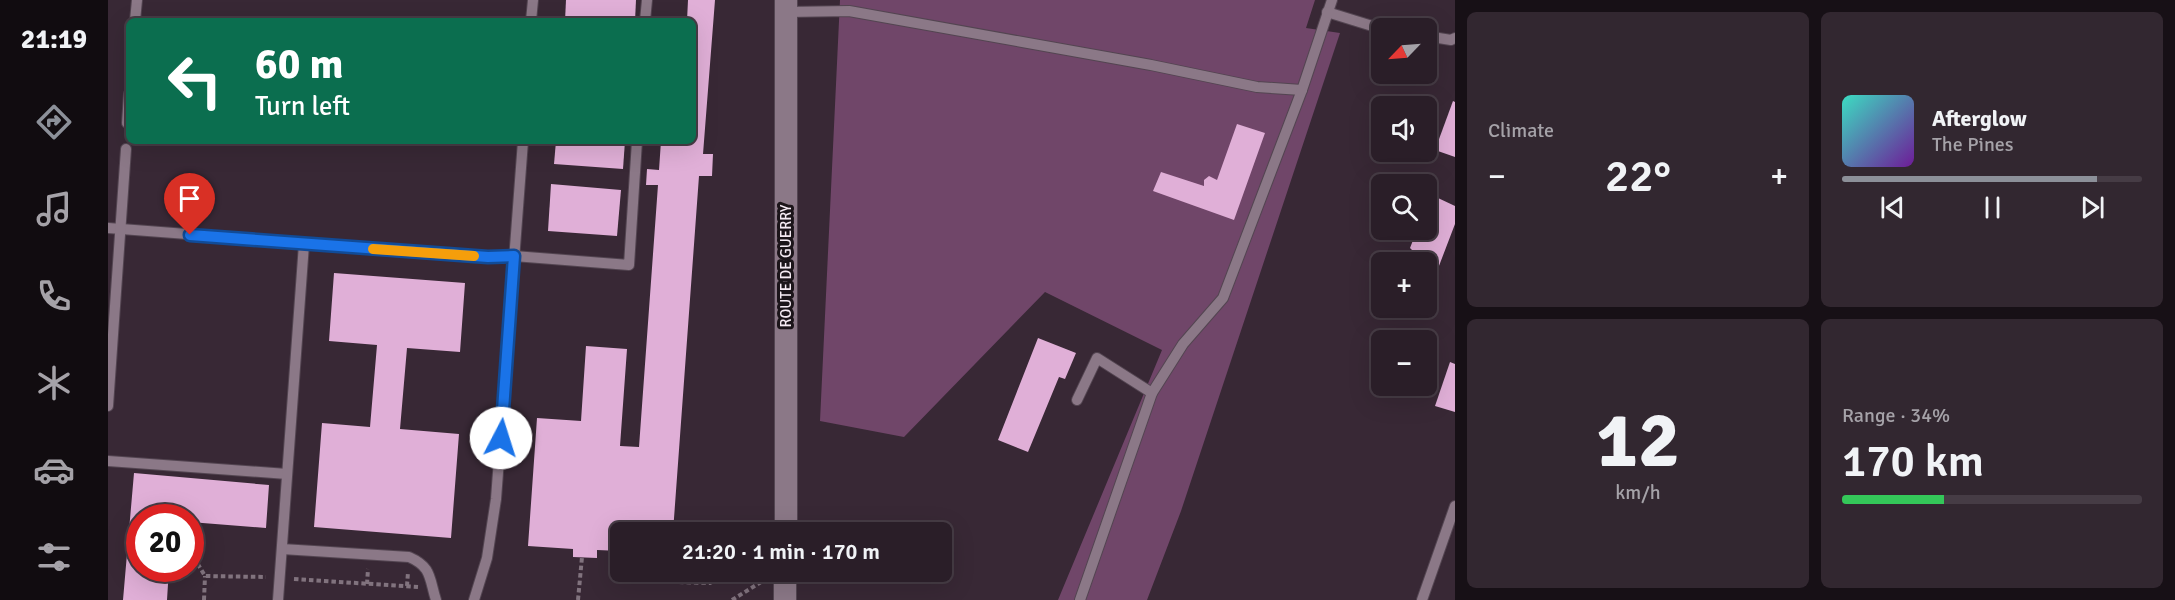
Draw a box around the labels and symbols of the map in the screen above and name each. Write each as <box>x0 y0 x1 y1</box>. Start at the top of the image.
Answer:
north arrow <box>1371 18 1437 84</box>
pin <box>164 173 215 235</box>
street label: ROUTE DE GUERRY <box>777 204 795 327</box>
position arrow <box>469 406 533 470</box>
speed limit sign: 20 <box>126 504 204 582</box>

